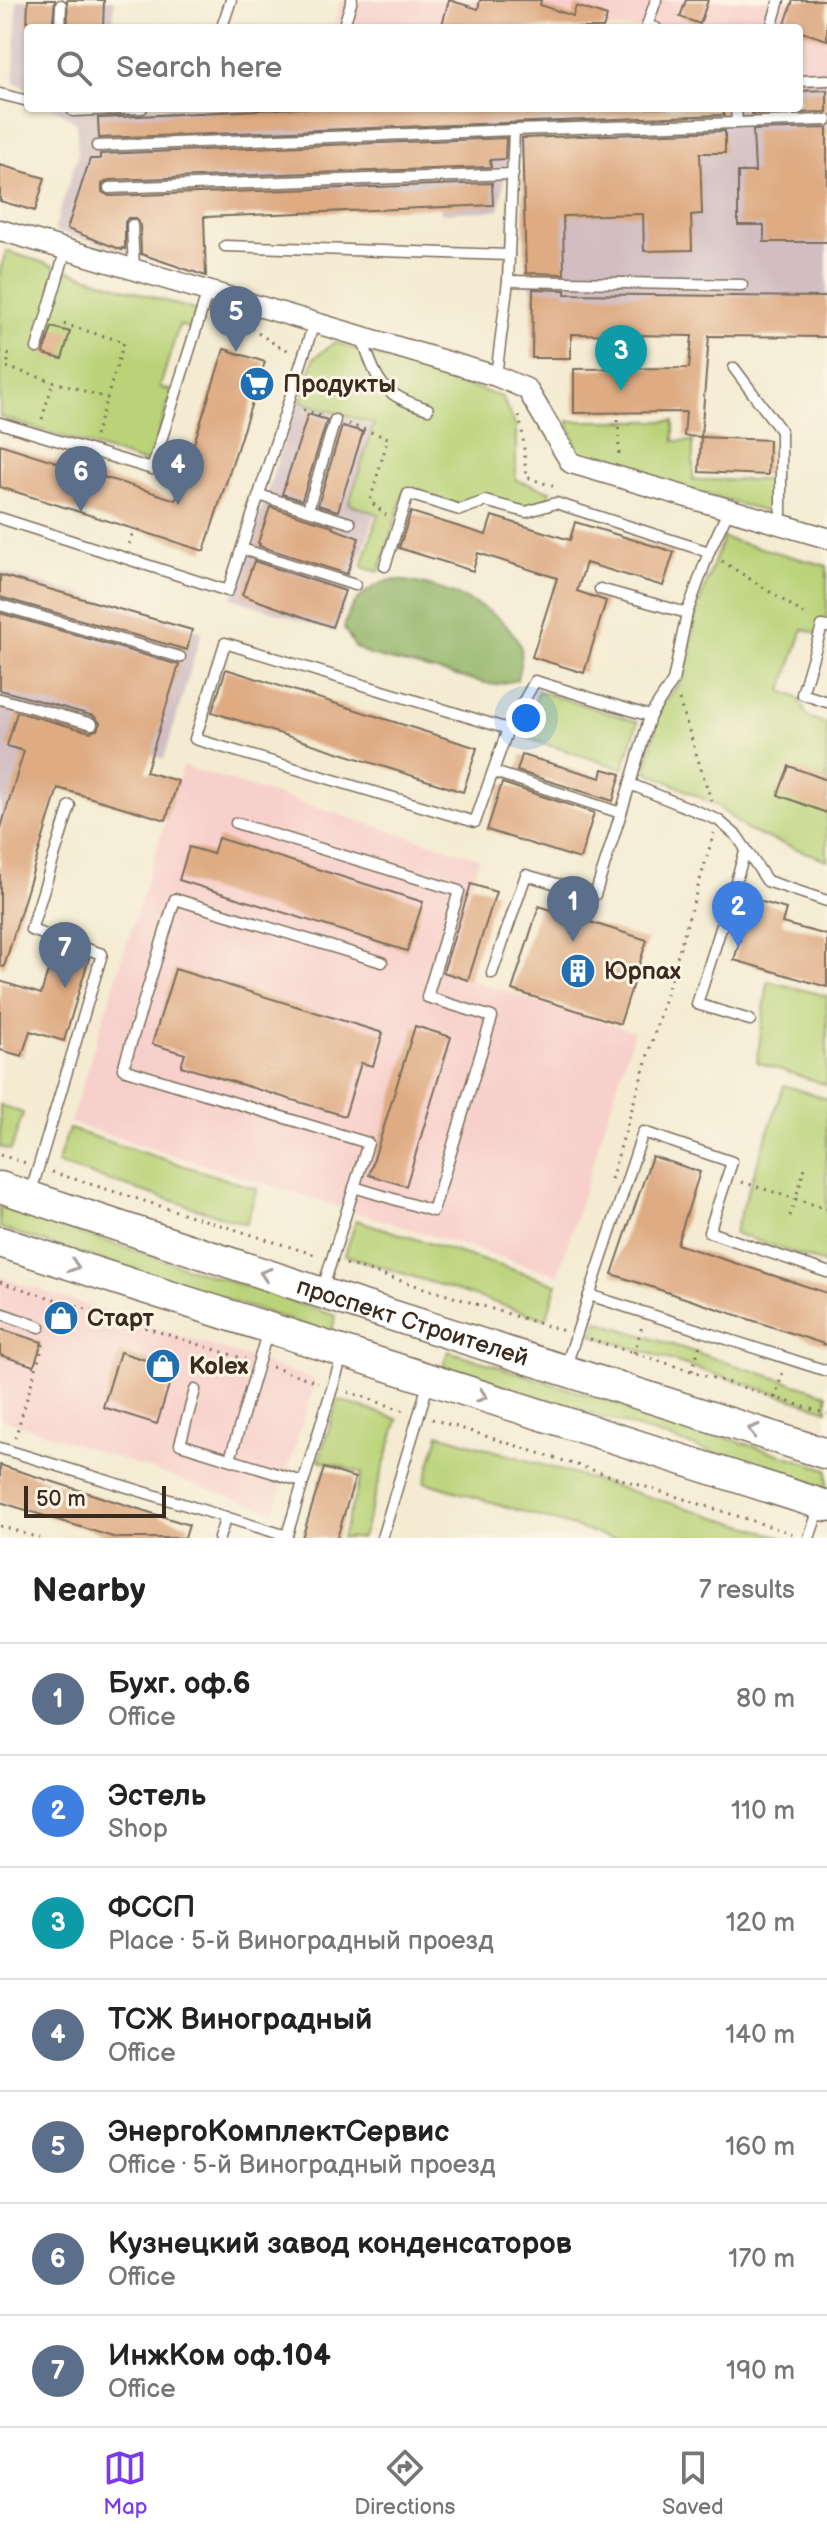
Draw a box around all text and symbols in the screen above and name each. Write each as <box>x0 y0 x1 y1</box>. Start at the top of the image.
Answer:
search box <box>24 24 803 112</box>
icon: search <box>52 46 96 90</box>
text: Search here <box>116 50 282 86</box>
pin: 5 <box>210 286 262 352</box>
pin: 3 <box>595 325 647 391</box>
supermarket icon: Продукты <box>238 365 276 403</box>
place label: Продукты <box>283 370 396 399</box>
pin: 4 <box>152 439 204 505</box>
pin: 6 <box>55 446 107 512</box>
your location <box>506 698 546 738</box>
pin: 1 <box>547 876 599 942</box>
pin: 2 <box>712 881 764 947</box>
pin: 7 <box>39 922 91 988</box>
building icon: Юрпах <box>559 952 597 990</box>
place label: Юрпах <box>604 957 681 986</box>
one-way arrow <box>67 1257 81 1273</box>
one-way arrow <box>259 1268 273 1284</box>
street label: проспект Строителей <box>293 1272 532 1373</box>
shop icon: Старт <box>42 1299 80 1337</box>
place label: Старт <box>87 1304 154 1333</box>
shop icon: Kolex <box>144 1347 182 1385</box>
place label: Kolex <box>189 1352 249 1381</box>
one-way arrow <box>475 1387 488 1403</box>
one-way arrow <box>746 1423 760 1439</box>
scale bar <box>24 1482 166 1518</box>
text: 50 m <box>36 1486 86 1513</box>
text: Nearby <box>32 1570 146 1611</box>
text: 7 results <box>699 1575 795 1606</box>
text: Бухг. оф.6 <box>108 1666 251 1702</box>
text: 1 <box>53 1684 63 1715</box>
text: 80 m <box>736 1684 795 1715</box>
text: Office <box>108 1702 176 1733</box>
text: Эстель <box>108 1778 206 1814</box>
text: 2 <box>50 1796 66 1827</box>
text: 110 m <box>731 1796 795 1827</box>
text: Shop <box>108 1814 168 1845</box>
text: ФССП <box>108 1890 195 1926</box>
text: 3 <box>50 1908 66 1939</box>
text: 120 m <box>726 1908 795 1939</box>
text: Place · 5-й Виноградный проезд <box>108 1926 494 1957</box>
text: ТСЖ Виноградный <box>108 2002 372 2038</box>
text: 4 <box>50 2020 66 2051</box>
text: 140 m <box>725 2020 795 2051</box>
text: Office <box>108 2038 176 2069</box>
text: ЭнергоКомплектСервис <box>108 2114 449 2150</box>
text: 5 <box>50 2132 66 2163</box>
text: 160 m <box>725 2132 795 2163</box>
text: Office · 5-й Виноградный проезд <box>108 2150 495 2181</box>
text: Кузнецкий завод конденсаторов <box>108 2226 572 2262</box>
text: 6 <box>50 2244 66 2275</box>
text: 170 m <box>728 2244 795 2275</box>
text: Office <box>108 2262 176 2293</box>
text: ИнжКом оф.104 <box>108 2338 331 2374</box>
text: 7 <box>51 2356 65 2387</box>
text: 190 m <box>726 2356 795 2387</box>
text: Office <box>108 2374 176 2405</box>
tab: Map <box>103 2446 148 2521</box>
tab: Directions <box>354 2446 455 2521</box>
tab: Saved <box>662 2446 724 2521</box>

